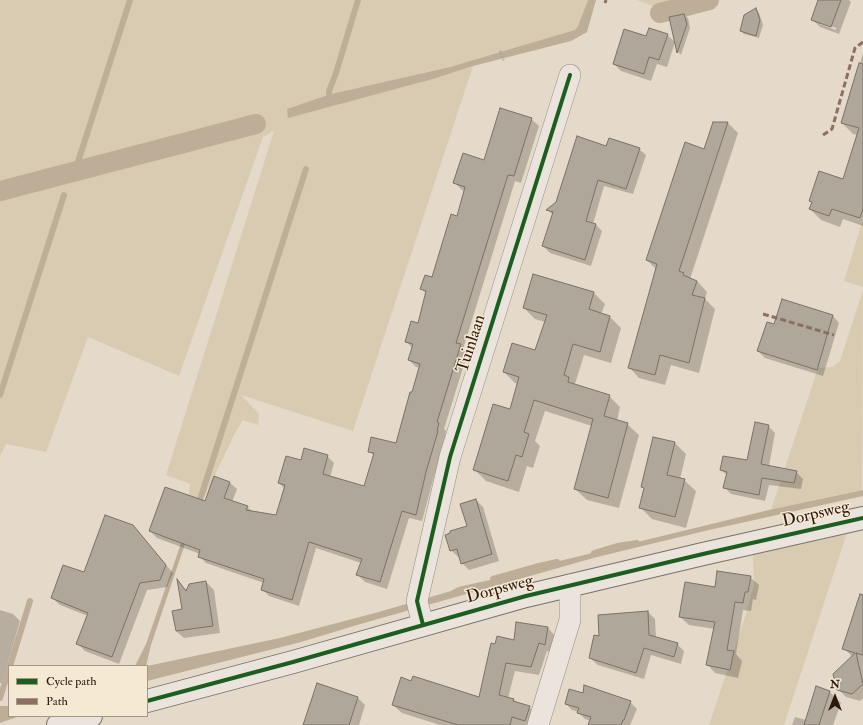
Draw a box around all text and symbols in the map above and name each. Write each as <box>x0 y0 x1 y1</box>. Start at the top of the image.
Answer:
street label: Tuinlaan <box>453 312 491 376</box>
street label: Dorpsweg <box>780 497 852 533</box>
street label: Dorpsweg <box>464 571 536 609</box>
legend <box>8 665 148 717</box>
text: Cycle path <box>46 674 96 689</box>
north arrow <box>815 677 855 717</box>
text: N <box>830 678 840 691</box>
text: Path <box>46 694 68 709</box>

